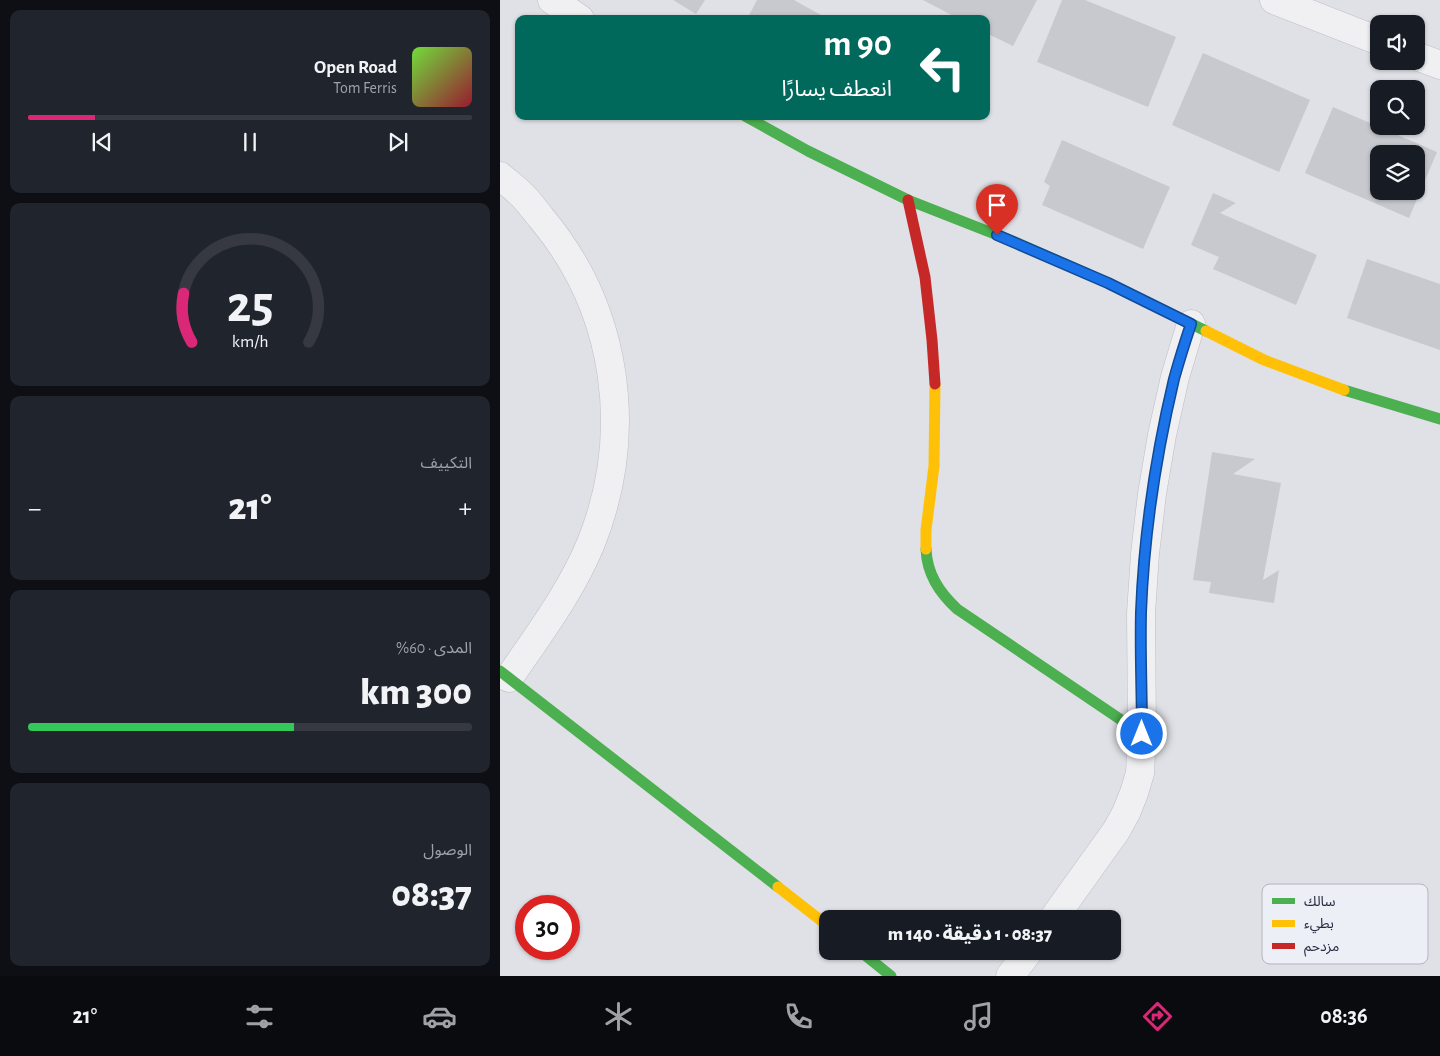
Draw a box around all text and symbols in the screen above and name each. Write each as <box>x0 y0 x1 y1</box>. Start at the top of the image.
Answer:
map controls <box>1370 15 1425 200</box>
button: sound <box>1370 15 1425 70</box>
text: 90 m <box>823 27 892 62</box>
icon: left <box>910 35 975 100</box>
text: Open Road <box>314 58 397 77</box>
text: انعطف يسارًا <box>782 78 892 100</box>
text: Tom Ferris <box>333 80 397 96</box>
button: search <box>1370 80 1425 135</box>
icon: previous <box>88 128 116 156</box>
icon: pause <box>236 128 264 156</box>
icon: next <box>384 128 412 156</box>
button: layers <box>1370 145 1425 200</box>
pin <box>976 184 1018 235</box>
icon: arrive <box>983 191 1011 219</box>
text: 25 <box>227 279 273 331</box>
text: km/h <box>232 333 268 351</box>
text: التكييف <box>420 455 472 471</box>
text: 21° <box>228 489 272 527</box>
text: − <box>28 495 41 523</box>
text: + <box>459 495 472 523</box>
text: المدى · 60% <box>396 640 472 656</box>
text: 300 km <box>360 674 472 712</box>
position arrow <box>1115 707 1167 759</box>
text: الوصول <box>423 842 472 858</box>
text: 08:37 <box>391 876 472 914</box>
legend <box>1262 884 1428 964</box>
speed limit sign: 30 <box>515 895 580 960</box>
text: سالك <box>1304 895 1336 909</box>
text: بطيء <box>1304 917 1334 934</box>
text: 08:37 · 1 دقيقة · 140 m <box>888 925 1052 944</box>
text: مزدحم <box>1304 940 1339 957</box>
icon: filters <box>242 999 277 1034</box>
icon: car <box>422 999 457 1034</box>
icon: climate <box>601 999 636 1034</box>
icon: phone <box>781 999 816 1034</box>
icon: music <box>961 999 996 1034</box>
icon: directions <box>1140 999 1175 1034</box>
text: 21° <box>72 1005 97 1027</box>
text: 08:36 <box>1320 1005 1368 1027</box>

